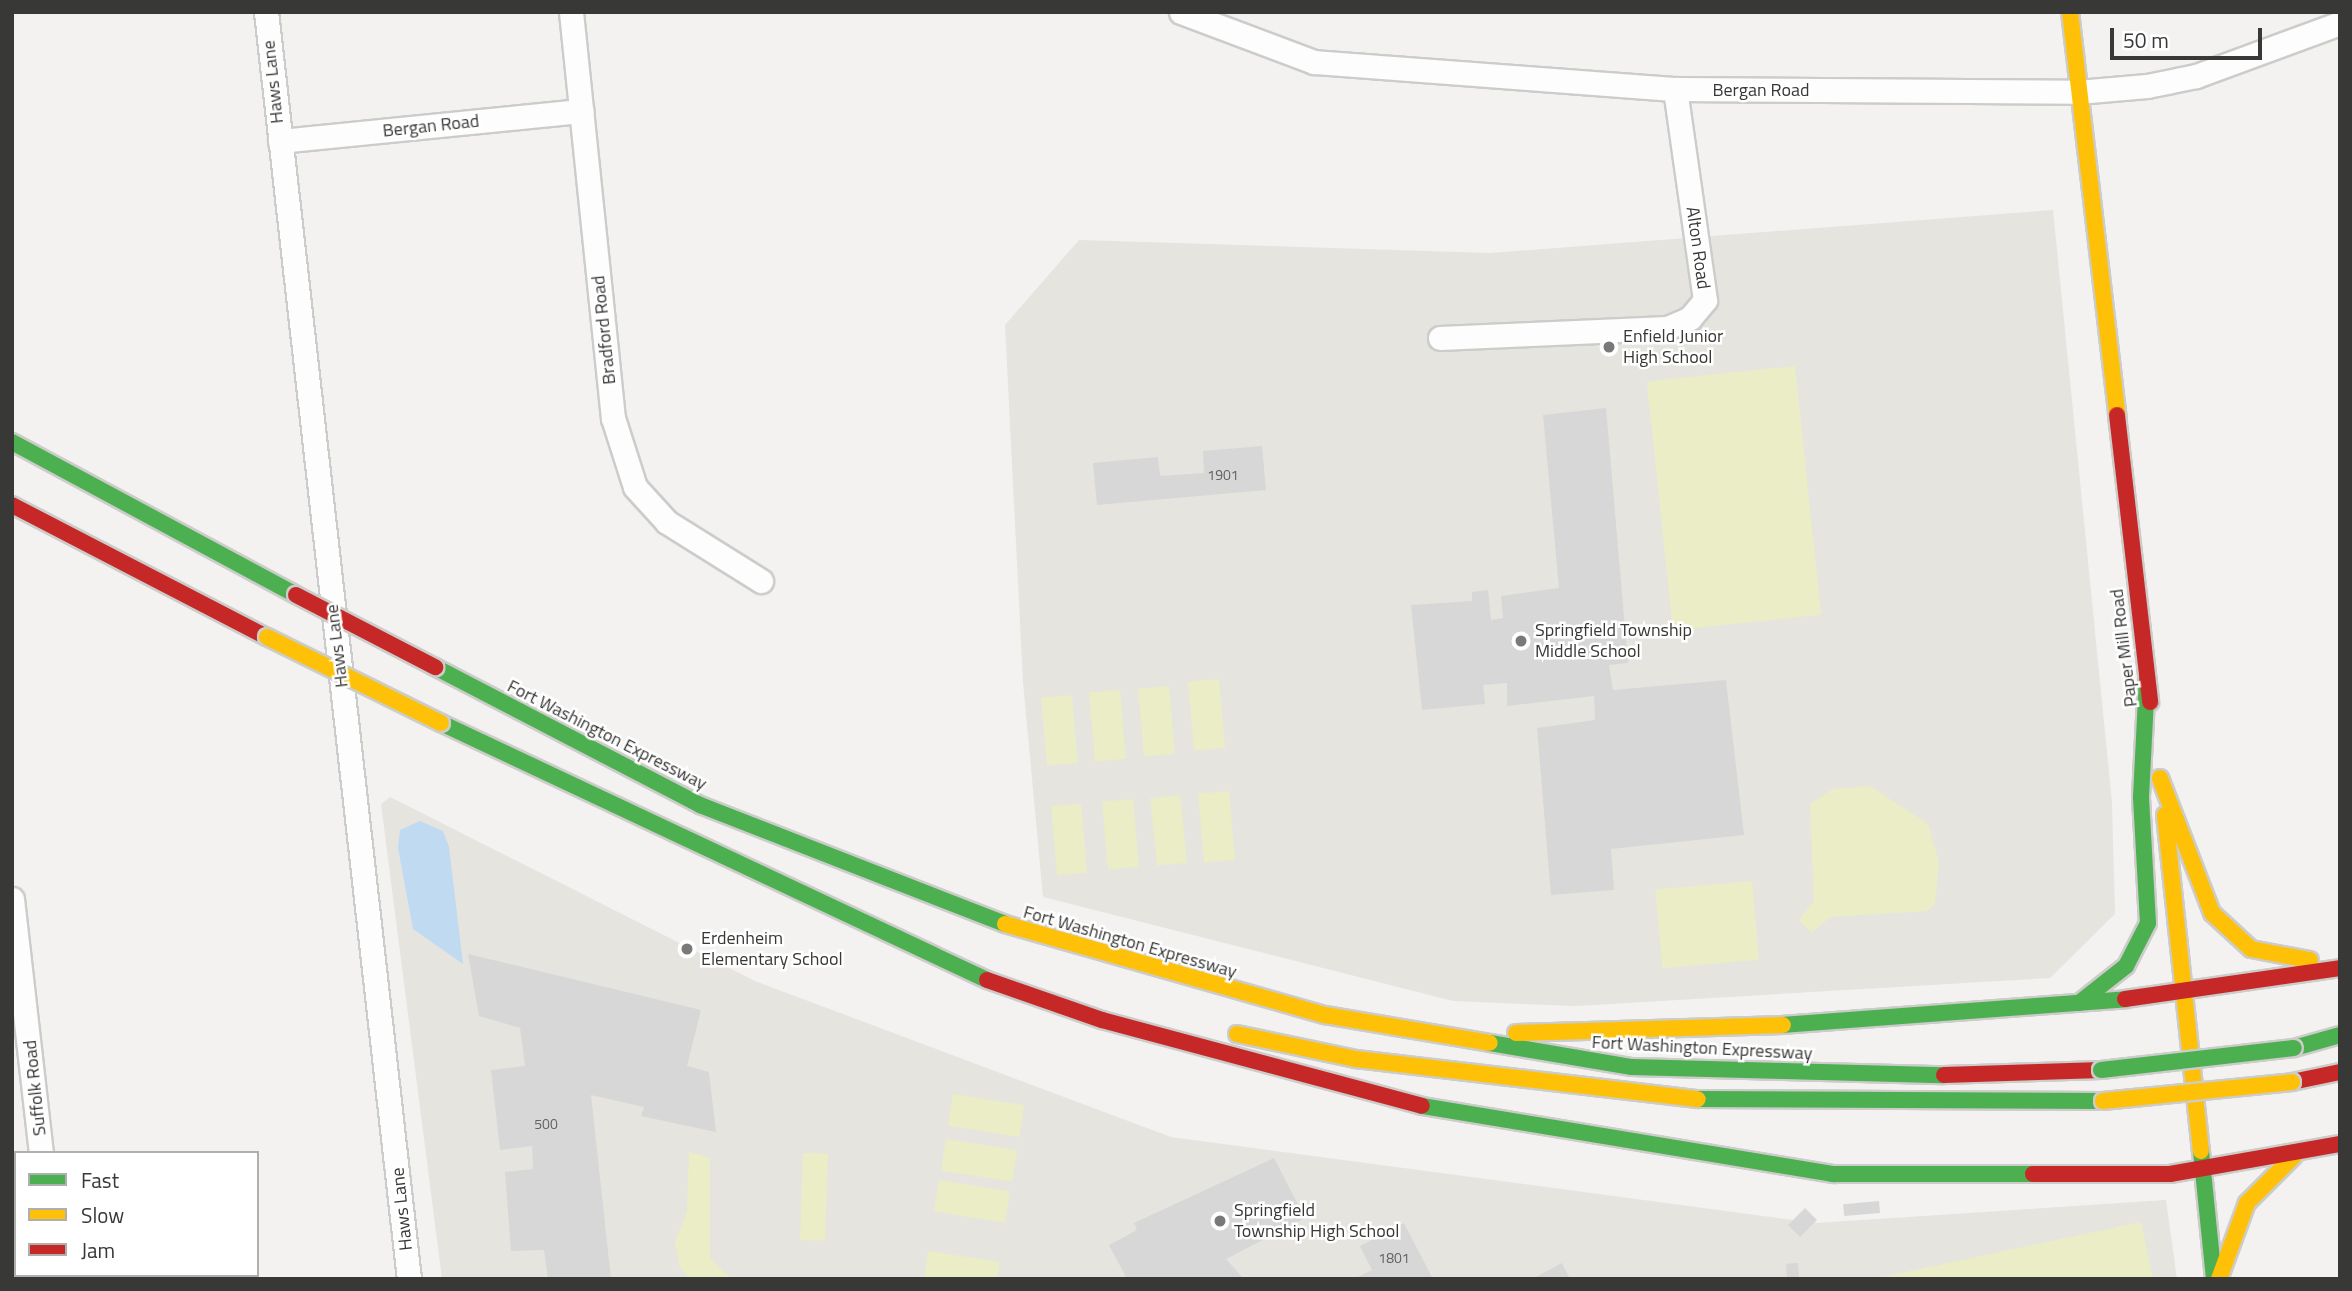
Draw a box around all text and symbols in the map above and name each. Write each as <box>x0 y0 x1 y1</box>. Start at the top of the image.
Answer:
scale bar <box>2114 14 2266 58</box>
text: 50 m <box>2123 24 2169 56</box>
street label: Haws Lane <box>258 39 288 125</box>
street label: Bergan Road <box>1712 79 1810 101</box>
street label: Bergan Road <box>382 110 480 142</box>
street label: Alton Road <box>1682 205 1714 291</box>
street label: Bradford Road <box>588 274 620 386</box>
place label: Enfield Junior High School <box>1623 326 1723 368</box>
marker: Enfield Junior High School <box>1601 339 1617 355</box>
house number: 1901 <box>1207 467 1239 483</box>
street label: Paper Mill Road <box>2106 588 2142 708</box>
street label: Haws Lane <box>321 603 353 689</box>
place label: Springfield Township Middle School <box>1535 620 1692 662</box>
marker: Springfield Township Middle School <box>1513 633 1529 649</box>
street label: Fort Washington Expressway <box>504 675 710 795</box>
street label: Fort Washington Expressway <box>1021 901 1239 983</box>
place label: Erdenheim Elementary School <box>701 928 843 970</box>
marker: Erdenheim Elementary School <box>679 941 695 957</box>
street label: Fort Washington Expressway <box>1591 1031 1813 1065</box>
street label: Suffolk Road <box>19 1039 51 1137</box>
house number: 500 <box>534 1116 558 1132</box>
legend <box>14 1151 259 1277</box>
text: Fast <box>81 1164 119 1196</box>
street label: Haws Lane <box>387 1166 417 1252</box>
text: Slow <box>81 1199 124 1231</box>
place label: Springfield Township High School <box>1234 1200 1399 1242</box>
marker: Springfield Township High School <box>1212 1213 1228 1229</box>
text: Jam <box>81 1234 115 1266</box>
house number: 1801 <box>1378 1250 1410 1266</box>

